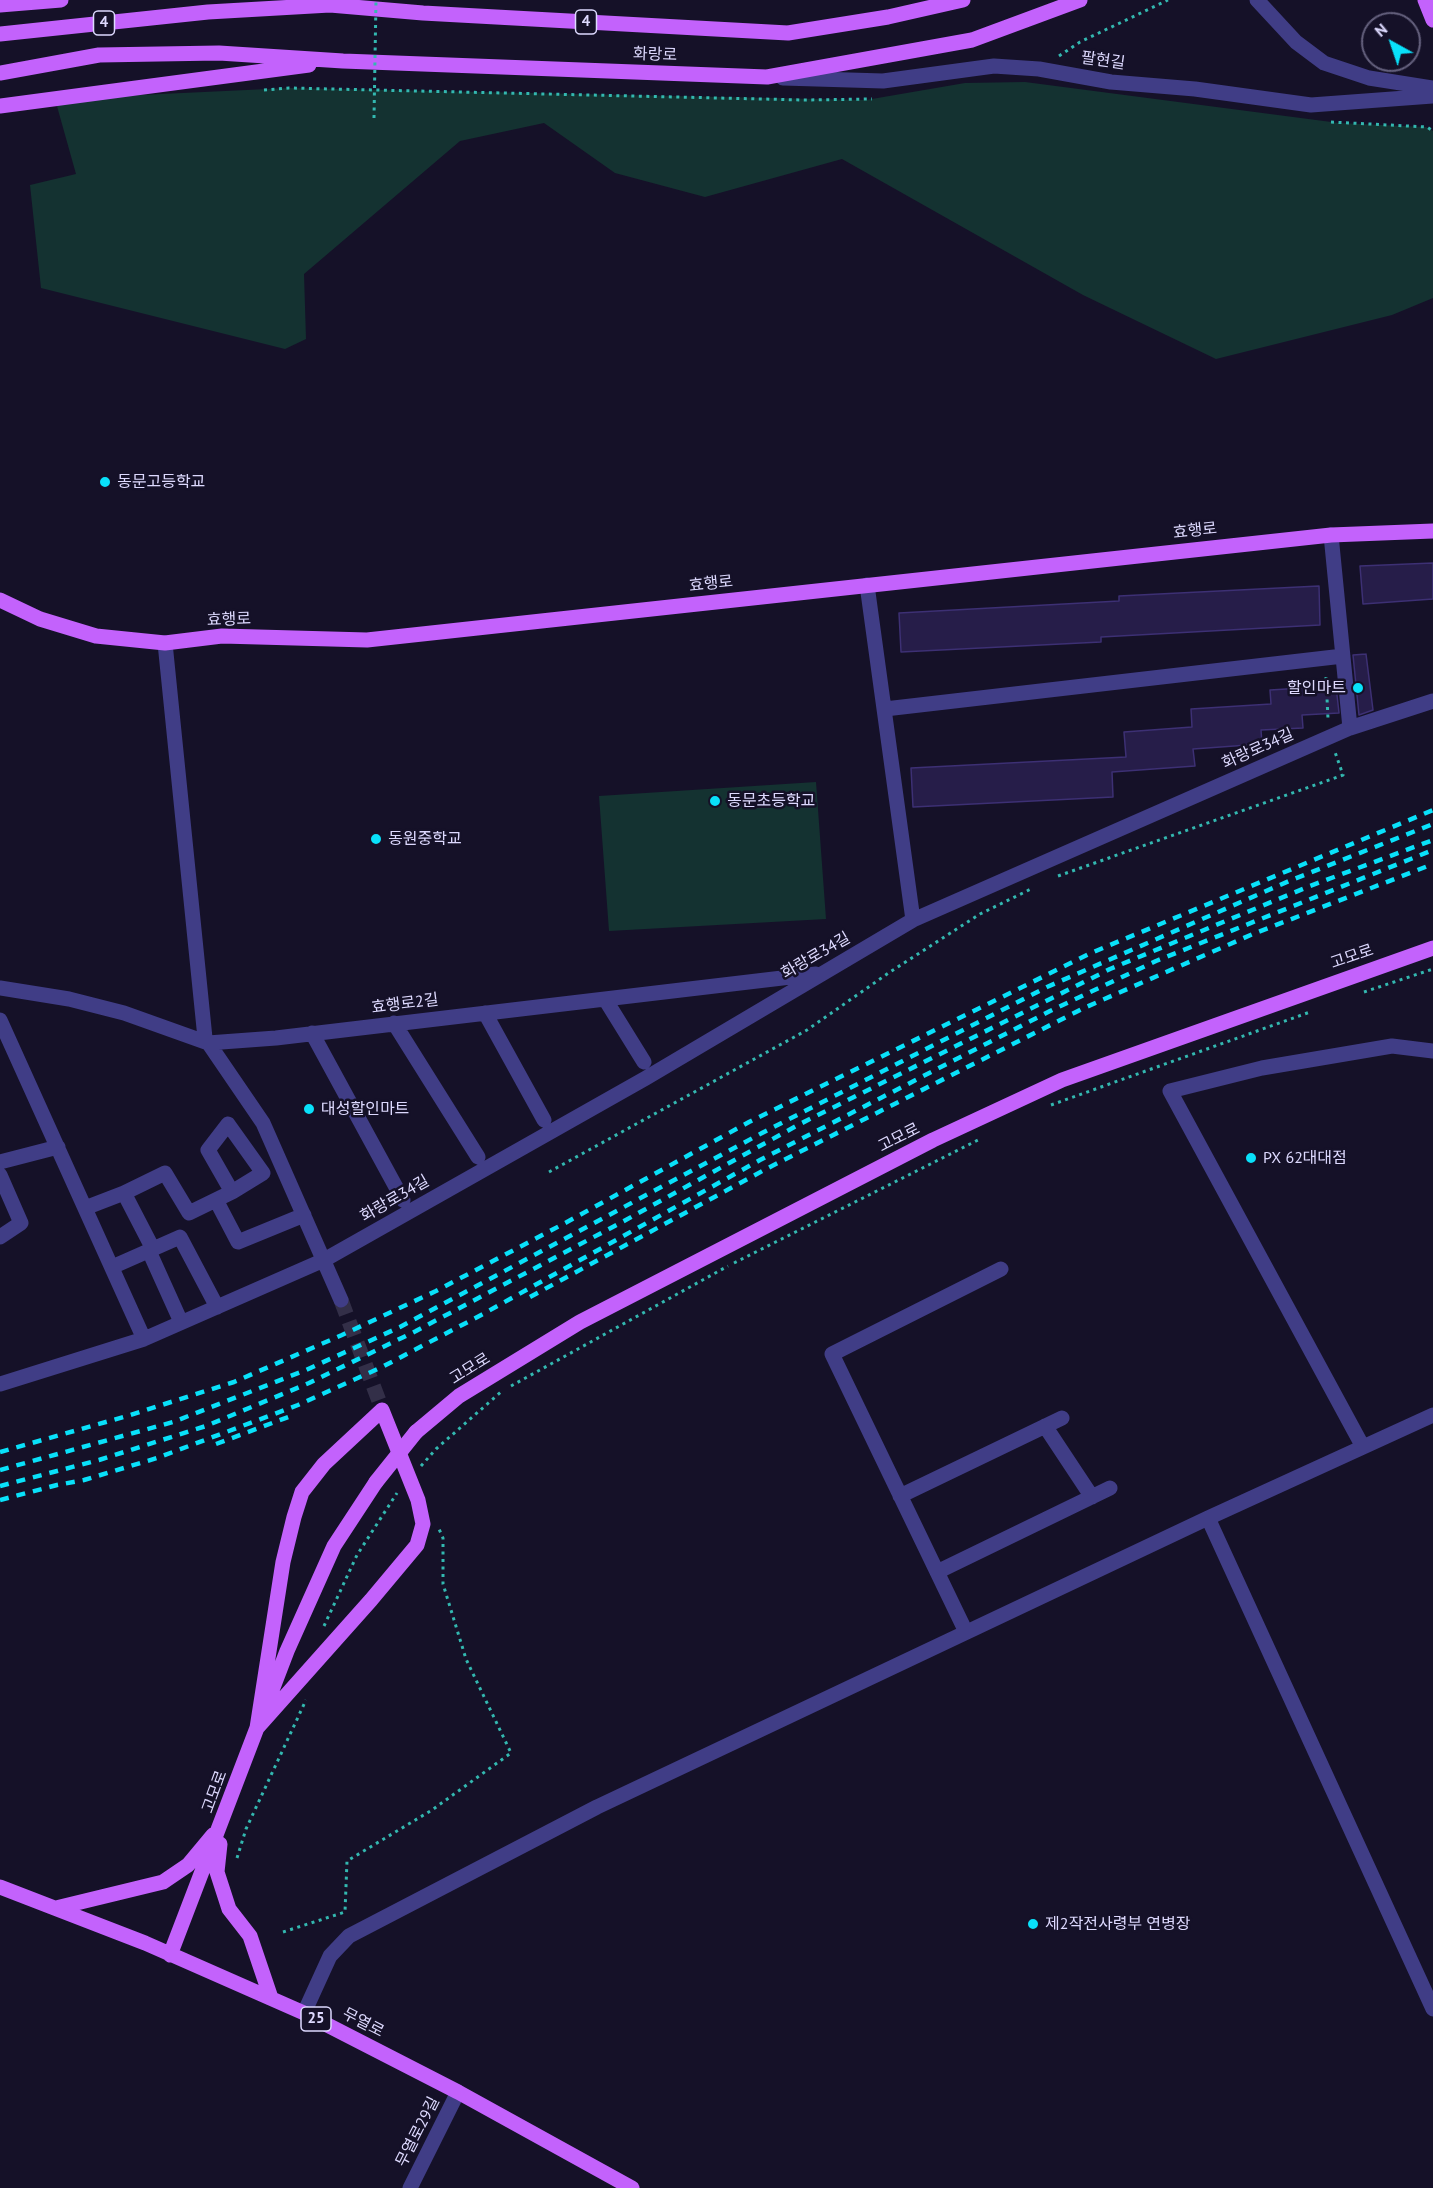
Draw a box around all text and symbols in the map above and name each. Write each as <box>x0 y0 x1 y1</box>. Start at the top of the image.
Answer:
road number: 4 <box>576 10 596 34</box>
road number: 4 <box>94 11 114 35</box>
north arrow <box>1361 12 1421 72</box>
text: N <box>1370 19 1391 41</box>
street label: 화랑로 <box>633 45 677 65</box>
street label: 팔현길 <box>1080 48 1126 74</box>
place label: 동문고등학교 <box>117 472 205 492</box>
marker: 동문고등학교 <box>98 475 112 489</box>
street label: 효행로 <box>1172 519 1218 543</box>
street label: 효행로 <box>688 572 734 596</box>
street label: 효행로 <box>207 610 251 630</box>
place label: 할인마트 <box>1287 678 1346 698</box>
marker: 할인마트 <box>1351 681 1365 695</box>
street label: 화랑로34길 <box>1219 725 1297 773</box>
place label: 동문초등학교 <box>727 791 815 811</box>
marker: 동문초등학교 <box>708 794 722 808</box>
place label: 동원중학교 <box>388 829 462 849</box>
marker: 동원중학교 <box>369 832 383 846</box>
street label: 화랑로34길 <box>778 929 854 983</box>
street label: 고모로 <box>1328 941 1376 973</box>
street label: 효행로2길 <box>370 990 440 1018</box>
place label: 대성할인마트 <box>321 1099 409 1119</box>
marker: 대성할인마트 <box>302 1102 316 1116</box>
street label: 고모로 <box>875 1119 923 1157</box>
place label: PX 62대대점 <box>1263 1148 1347 1168</box>
marker: PX 62대대점 <box>1244 1151 1258 1165</box>
street label: 화랑로34길 <box>357 1172 433 1226</box>
street label: 고모로 <box>446 1349 494 1389</box>
street label: 고모로 <box>198 1768 232 1816</box>
place label: 제2작전사령부 연병장 <box>1045 1914 1190 1934</box>
marker: 제2작전사령부 연병장 <box>1026 1917 1040 1931</box>
street label: 무열로 <box>339 2004 387 2042</box>
road number: 25 <box>301 2007 331 2031</box>
street label: 무열로29길 <box>392 2094 444 2170</box>

